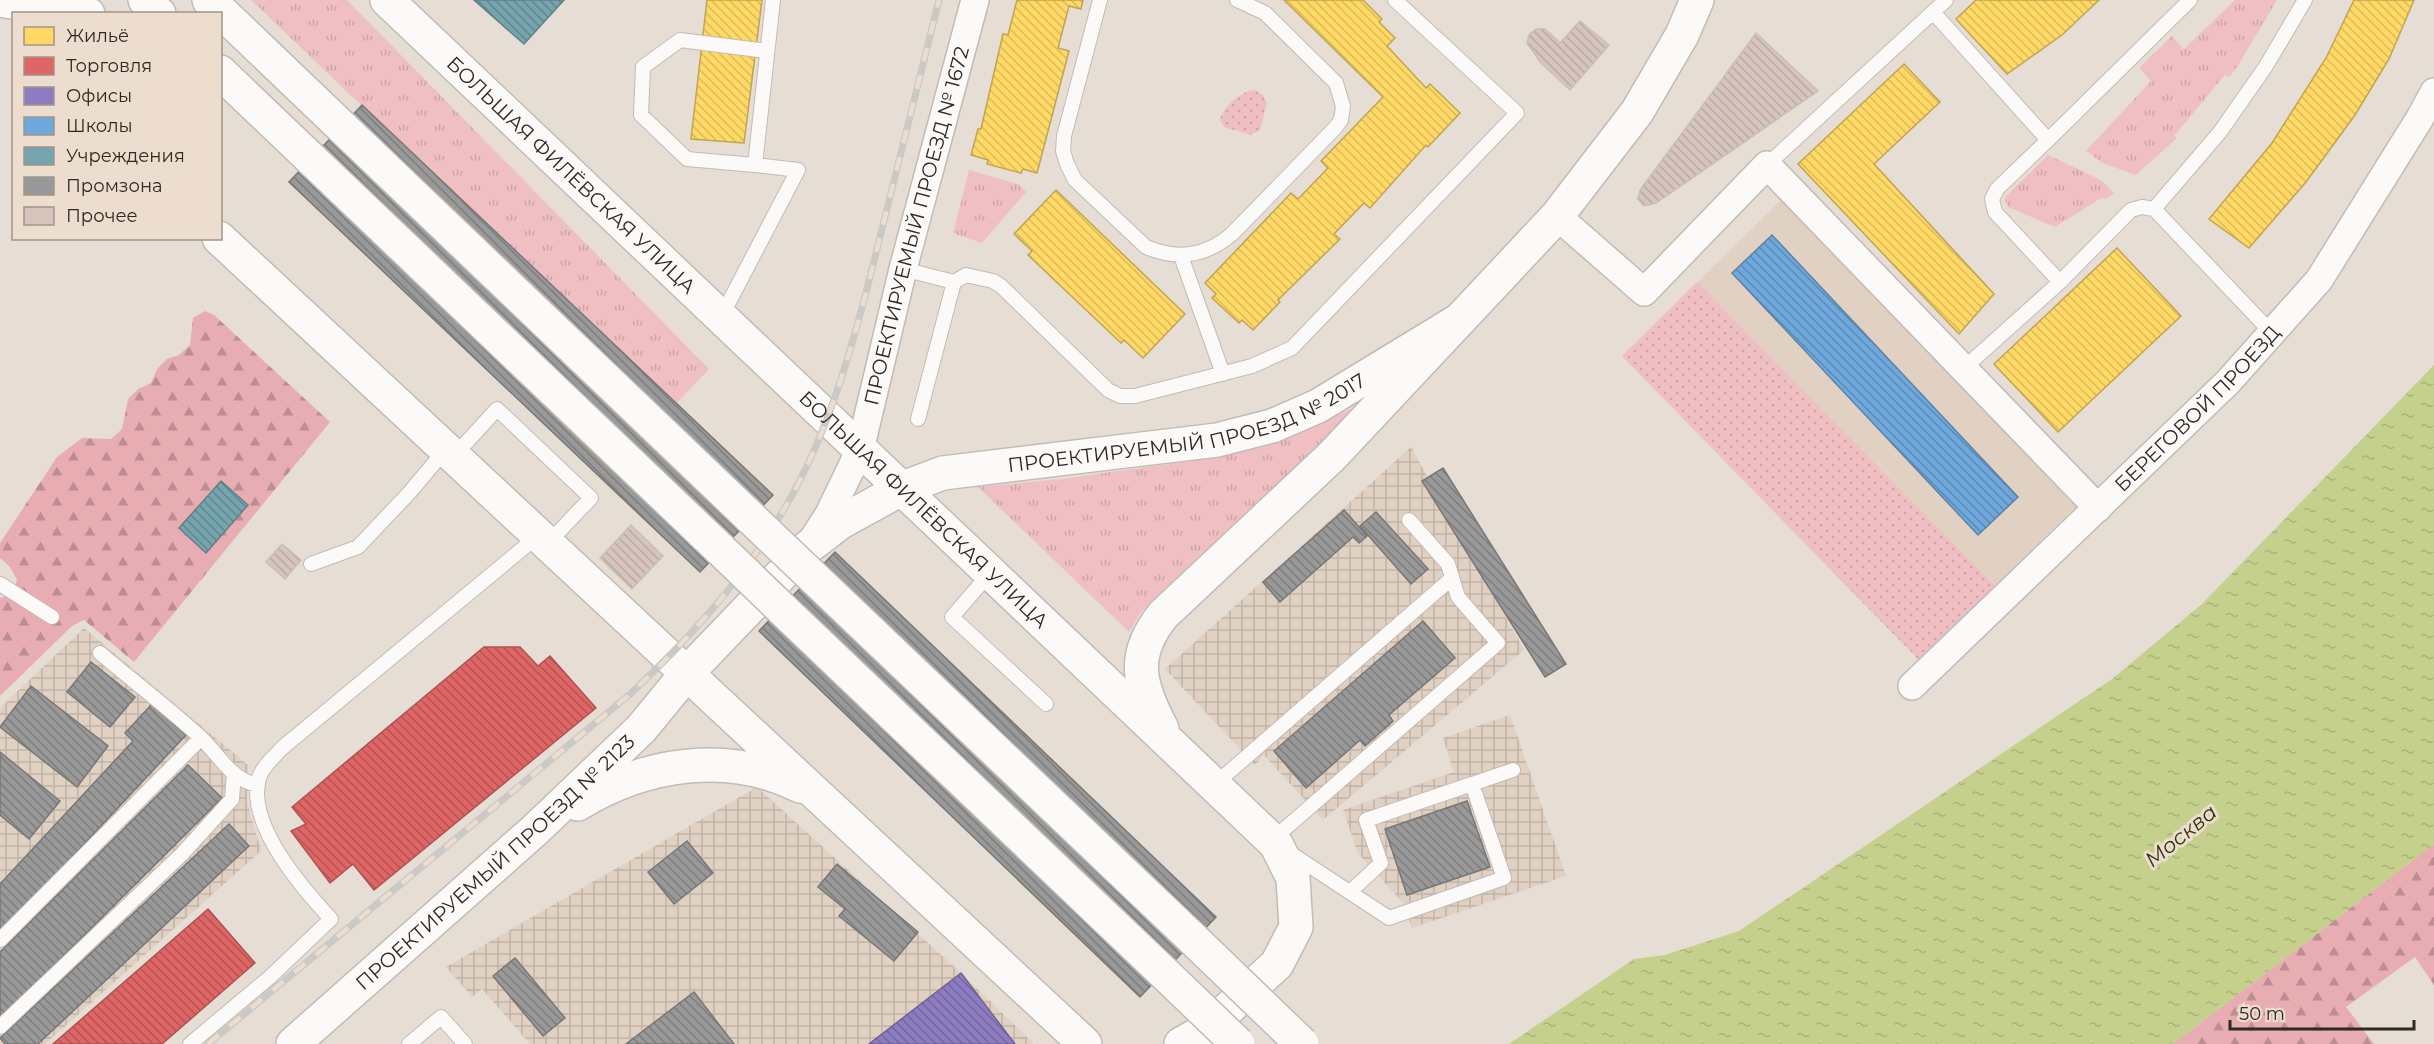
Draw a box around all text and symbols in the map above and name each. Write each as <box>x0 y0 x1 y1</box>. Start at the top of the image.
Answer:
legend <box>12 12 222 240</box>
text: Жильё <box>66 25 129 47</box>
street label: ПРОЕКТИРУЕМЫЙ ПРОЕЗД № 1672 <box>859 44 974 408</box>
street label: БОЛЬШАЯ ФИЛЁВСКАЯ УЛИЦА <box>442 51 701 299</box>
text: Торговля <box>66 55 152 77</box>
text: Офисы <box>66 85 132 107</box>
text: Школы <box>66 115 133 137</box>
text: Учреждения <box>66 145 185 167</box>
text: Промзона <box>66 175 163 197</box>
text: Прочее <box>66 205 138 227</box>
street label: БЕРЕГОВОЙ ПРОЕЗД <box>2110 320 2285 497</box>
street label: ПРОЕКТИРУЕМЫЙ ПРОЕЗД № 2017 <box>1006 368 1370 477</box>
street label: БОЛЬШАЯ ФИЛЁВСКАЯ УЛИЦА <box>794 386 1053 633</box>
street label: ПРОЕКТИРУЕМЫЙ ПРОЕЗД № 2123 <box>351 729 640 995</box>
water label: Москва <box>2140 799 2222 872</box>
scale bar <box>2230 993 2414 1031</box>
text: 50 m <box>2239 1003 2285 1025</box>

